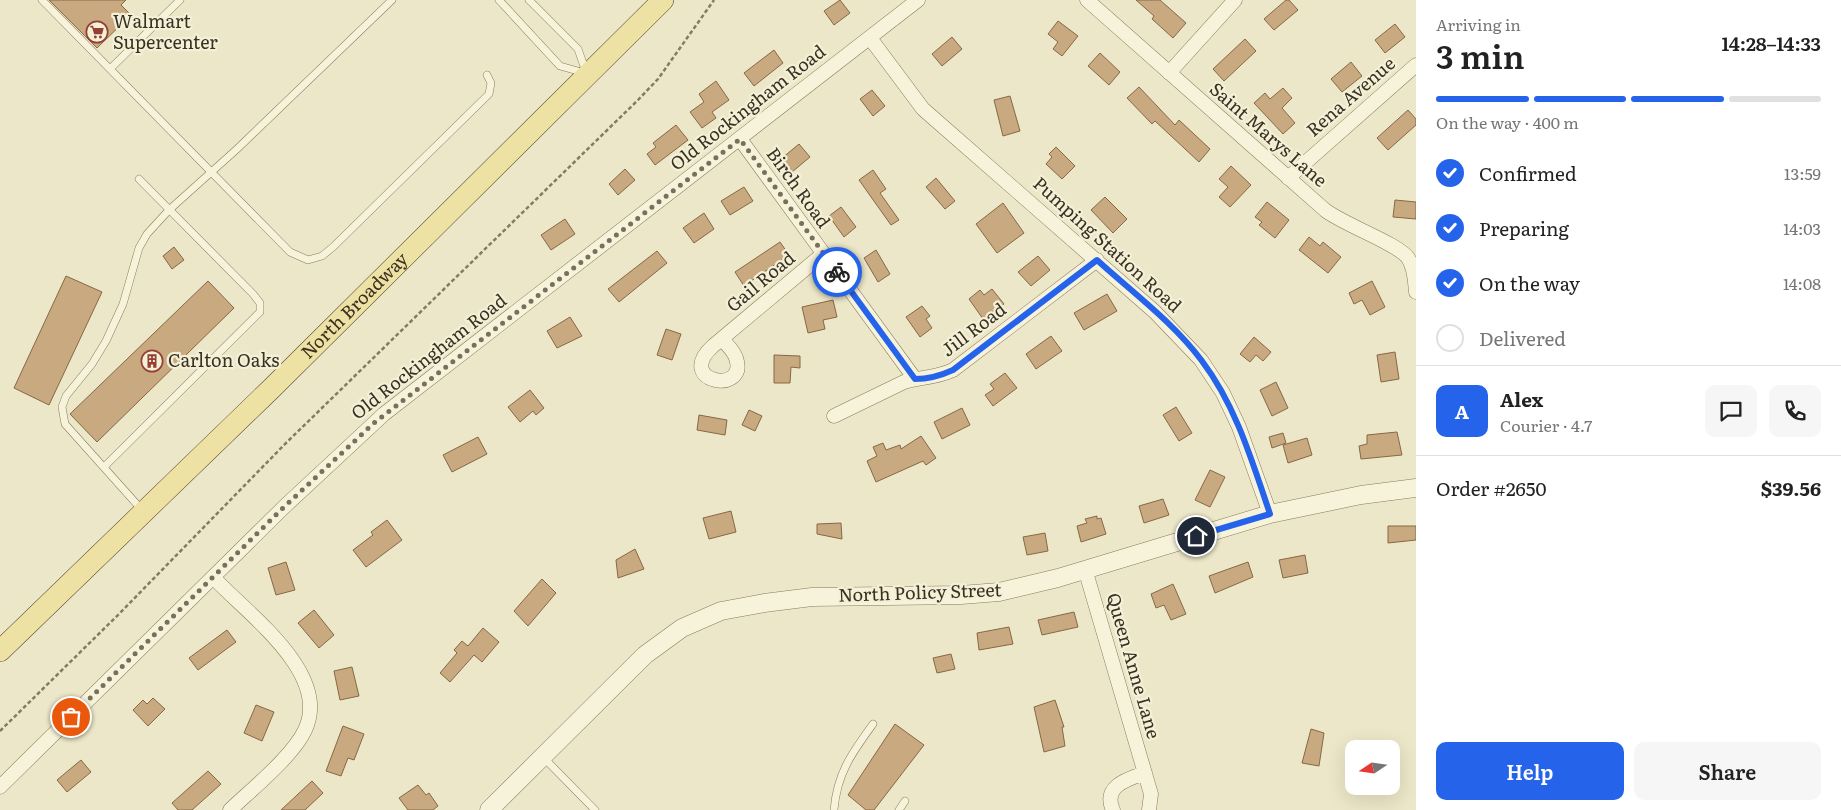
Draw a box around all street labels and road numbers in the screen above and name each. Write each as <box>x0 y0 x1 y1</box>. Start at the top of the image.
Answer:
street label: Old Rockingham Road <box>664 37 831 176</box>
street label: Rena Avenue <box>1300 50 1400 142</box>
street label: Saint Marys Lane <box>1204 75 1334 193</box>
street label: Birch Road <box>761 141 838 233</box>
street label: Pumping Station Road <box>1028 170 1188 318</box>
street label: Gail Road <box>720 244 800 318</box>
street label: North Broadway <box>294 245 414 364</box>
street label: Old Rockingham Road <box>345 286 512 425</box>
street label: Jill Road <box>935 295 1011 362</box>
street label: North Policy Street <box>838 575 1003 608</box>
street label: Queen Anne Lane <box>1101 589 1168 742</box>

